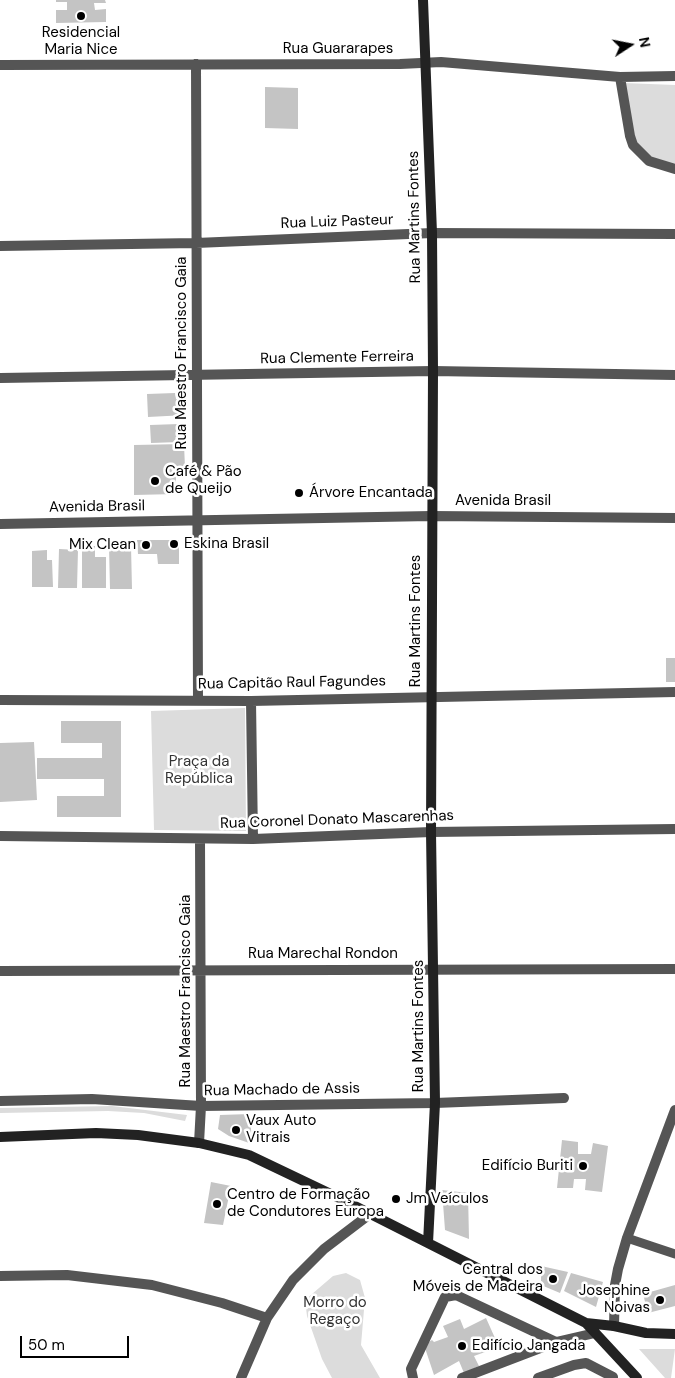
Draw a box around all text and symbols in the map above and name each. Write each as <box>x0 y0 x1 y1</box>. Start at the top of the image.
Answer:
marker: Residencial Maria Nice <box>75 10 87 22</box>
north arrow <box>605 20 655 70</box>
place label: Residencial Maria Nice <box>42 24 120 59</box>
text: N <box>635 35 655 49</box>
street label: Rua Guararapes <box>283 40 393 58</box>
street label: Rua Martins Fontes <box>405 151 425 283</box>
street label: Rua Luiz Pasteur <box>280 211 394 233</box>
street label: Rua Maestro Francisco Gaia <box>173 257 191 449</box>
street label: Rua Clemente Ferreira <box>260 348 414 368</box>
place label: Café & Pão de Queijo <box>165 463 242 498</box>
marker: Café & Pão de Queijo <box>149 475 161 487</box>
place label: Árvore Encantada <box>309 484 433 502</box>
marker: Árvore Encantada <box>293 487 305 499</box>
street label: Avenida Brasil <box>455 492 551 510</box>
street label: Avenida Brasil <box>49 497 145 517</box>
place label: Eskina Brasil <box>184 535 269 553</box>
place label: Mix Clean <box>69 536 136 554</box>
marker: Eskina Brasil <box>168 538 180 550</box>
marker: Mix Clean <box>140 539 152 551</box>
street label: Rua Martins Fontes <box>407 555 425 687</box>
street label: Rua Capitão Raul Fagundes <box>198 672 386 694</box>
park label: Praça da República <box>165 753 233 788</box>
street label: Rua Coronel Donato Mascarenhas <box>220 807 454 833</box>
street label: Rua Maestro Francisco Gaia <box>177 895 195 1087</box>
street label: Rua Marechal Rondon <box>248 945 398 963</box>
street label: Rua Martins Fontes <box>410 960 428 1092</box>
street label: Rua Machado de Assis <box>204 1080 360 1100</box>
place label: Vaux Auto Vitrais <box>246 1112 316 1147</box>
marker: Vaux Auto Vitrais <box>230 1124 242 1136</box>
place label: Edifício Buriti <box>482 1157 573 1175</box>
marker: Edifício Buriti <box>577 1160 589 1172</box>
place label: Centro de Formação de Condutores Europa <box>227 1186 384 1221</box>
place label: Jm Veículos <box>406 1190 489 1208</box>
marker: Jm Veículos <box>390 1193 402 1205</box>
marker: Centro de Formação de Condutores Europa <box>211 1198 223 1210</box>
place label: Central dos Móveis de Madeira <box>413 1261 543 1296</box>
marker: Central dos Móveis de Madeira <box>547 1273 559 1285</box>
place label: Josephine Noivas <box>579 1282 650 1317</box>
park label: Morro do Regaço <box>303 1294 367 1329</box>
marker: Josephine Noivas <box>654 1294 666 1306</box>
scale bar <box>22 1326 131 1358</box>
text: 50 m <box>28 1335 65 1355</box>
place label: Edifício Jangada <box>472 1337 585 1355</box>
marker: Edifício Jangada <box>456 1340 468 1352</box>

